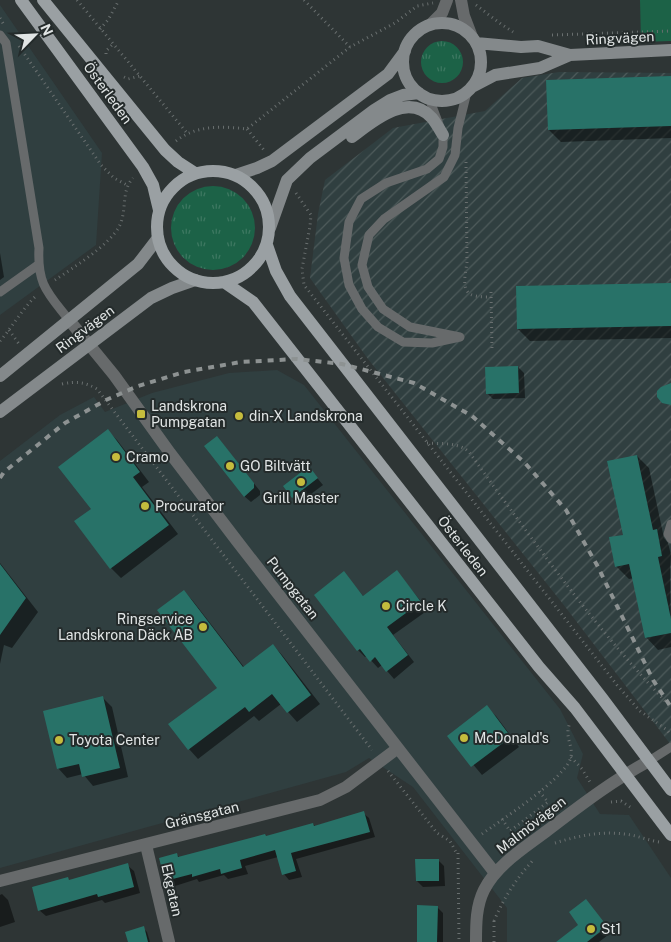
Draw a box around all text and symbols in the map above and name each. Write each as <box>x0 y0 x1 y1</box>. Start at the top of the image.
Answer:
north arrow <box>10 10 60 60</box>
text: N <box>37 21 56 38</box>
street label: Ringvägen <box>585 28 655 48</box>
street label: Österleden <box>80 58 137 127</box>
street label: Ringvägen <box>53 302 117 356</box>
place label: Landskrona Pumpgatan <box>151 398 227 430</box>
marker: Landskrona Pumpgatan <box>135 408 147 420</box>
place label: din-X Landskrona <box>249 408 363 424</box>
marker: din-X Landskrona <box>233 410 245 422</box>
place label: Cramo <box>126 449 169 465</box>
marker: Cramo <box>110 451 122 463</box>
place label: GO Biltvätt <box>240 458 311 474</box>
marker: GO Biltvätt <box>224 460 236 472</box>
marker: Grill Master <box>295 476 307 488</box>
place label: Grill Master <box>263 490 339 506</box>
place label: Procurator <box>155 498 224 514</box>
marker: Procurator <box>139 500 151 512</box>
street label: Österleden <box>435 511 493 579</box>
street label: Pumpgatan <box>264 554 322 622</box>
place label: Circle K <box>396 598 447 614</box>
marker: Circle K <box>380 600 392 612</box>
place label: Ringservice Landskrona Däck AB <box>58 611 193 643</box>
marker: Ringservice Landskrona Däck AB <box>197 621 209 633</box>
place label: McDonald's <box>474 730 549 746</box>
place label: Toyota Center <box>69 732 160 748</box>
marker: McDonald's <box>458 732 470 744</box>
marker: Toyota Center <box>53 734 65 746</box>
street label: Malmövägen <box>493 793 569 857</box>
street label: Gränsgatan <box>163 798 241 832</box>
street label: Ekgatan <box>158 862 186 918</box>
place label: St1 <box>601 921 621 937</box>
marker: St1 <box>585 923 597 935</box>

